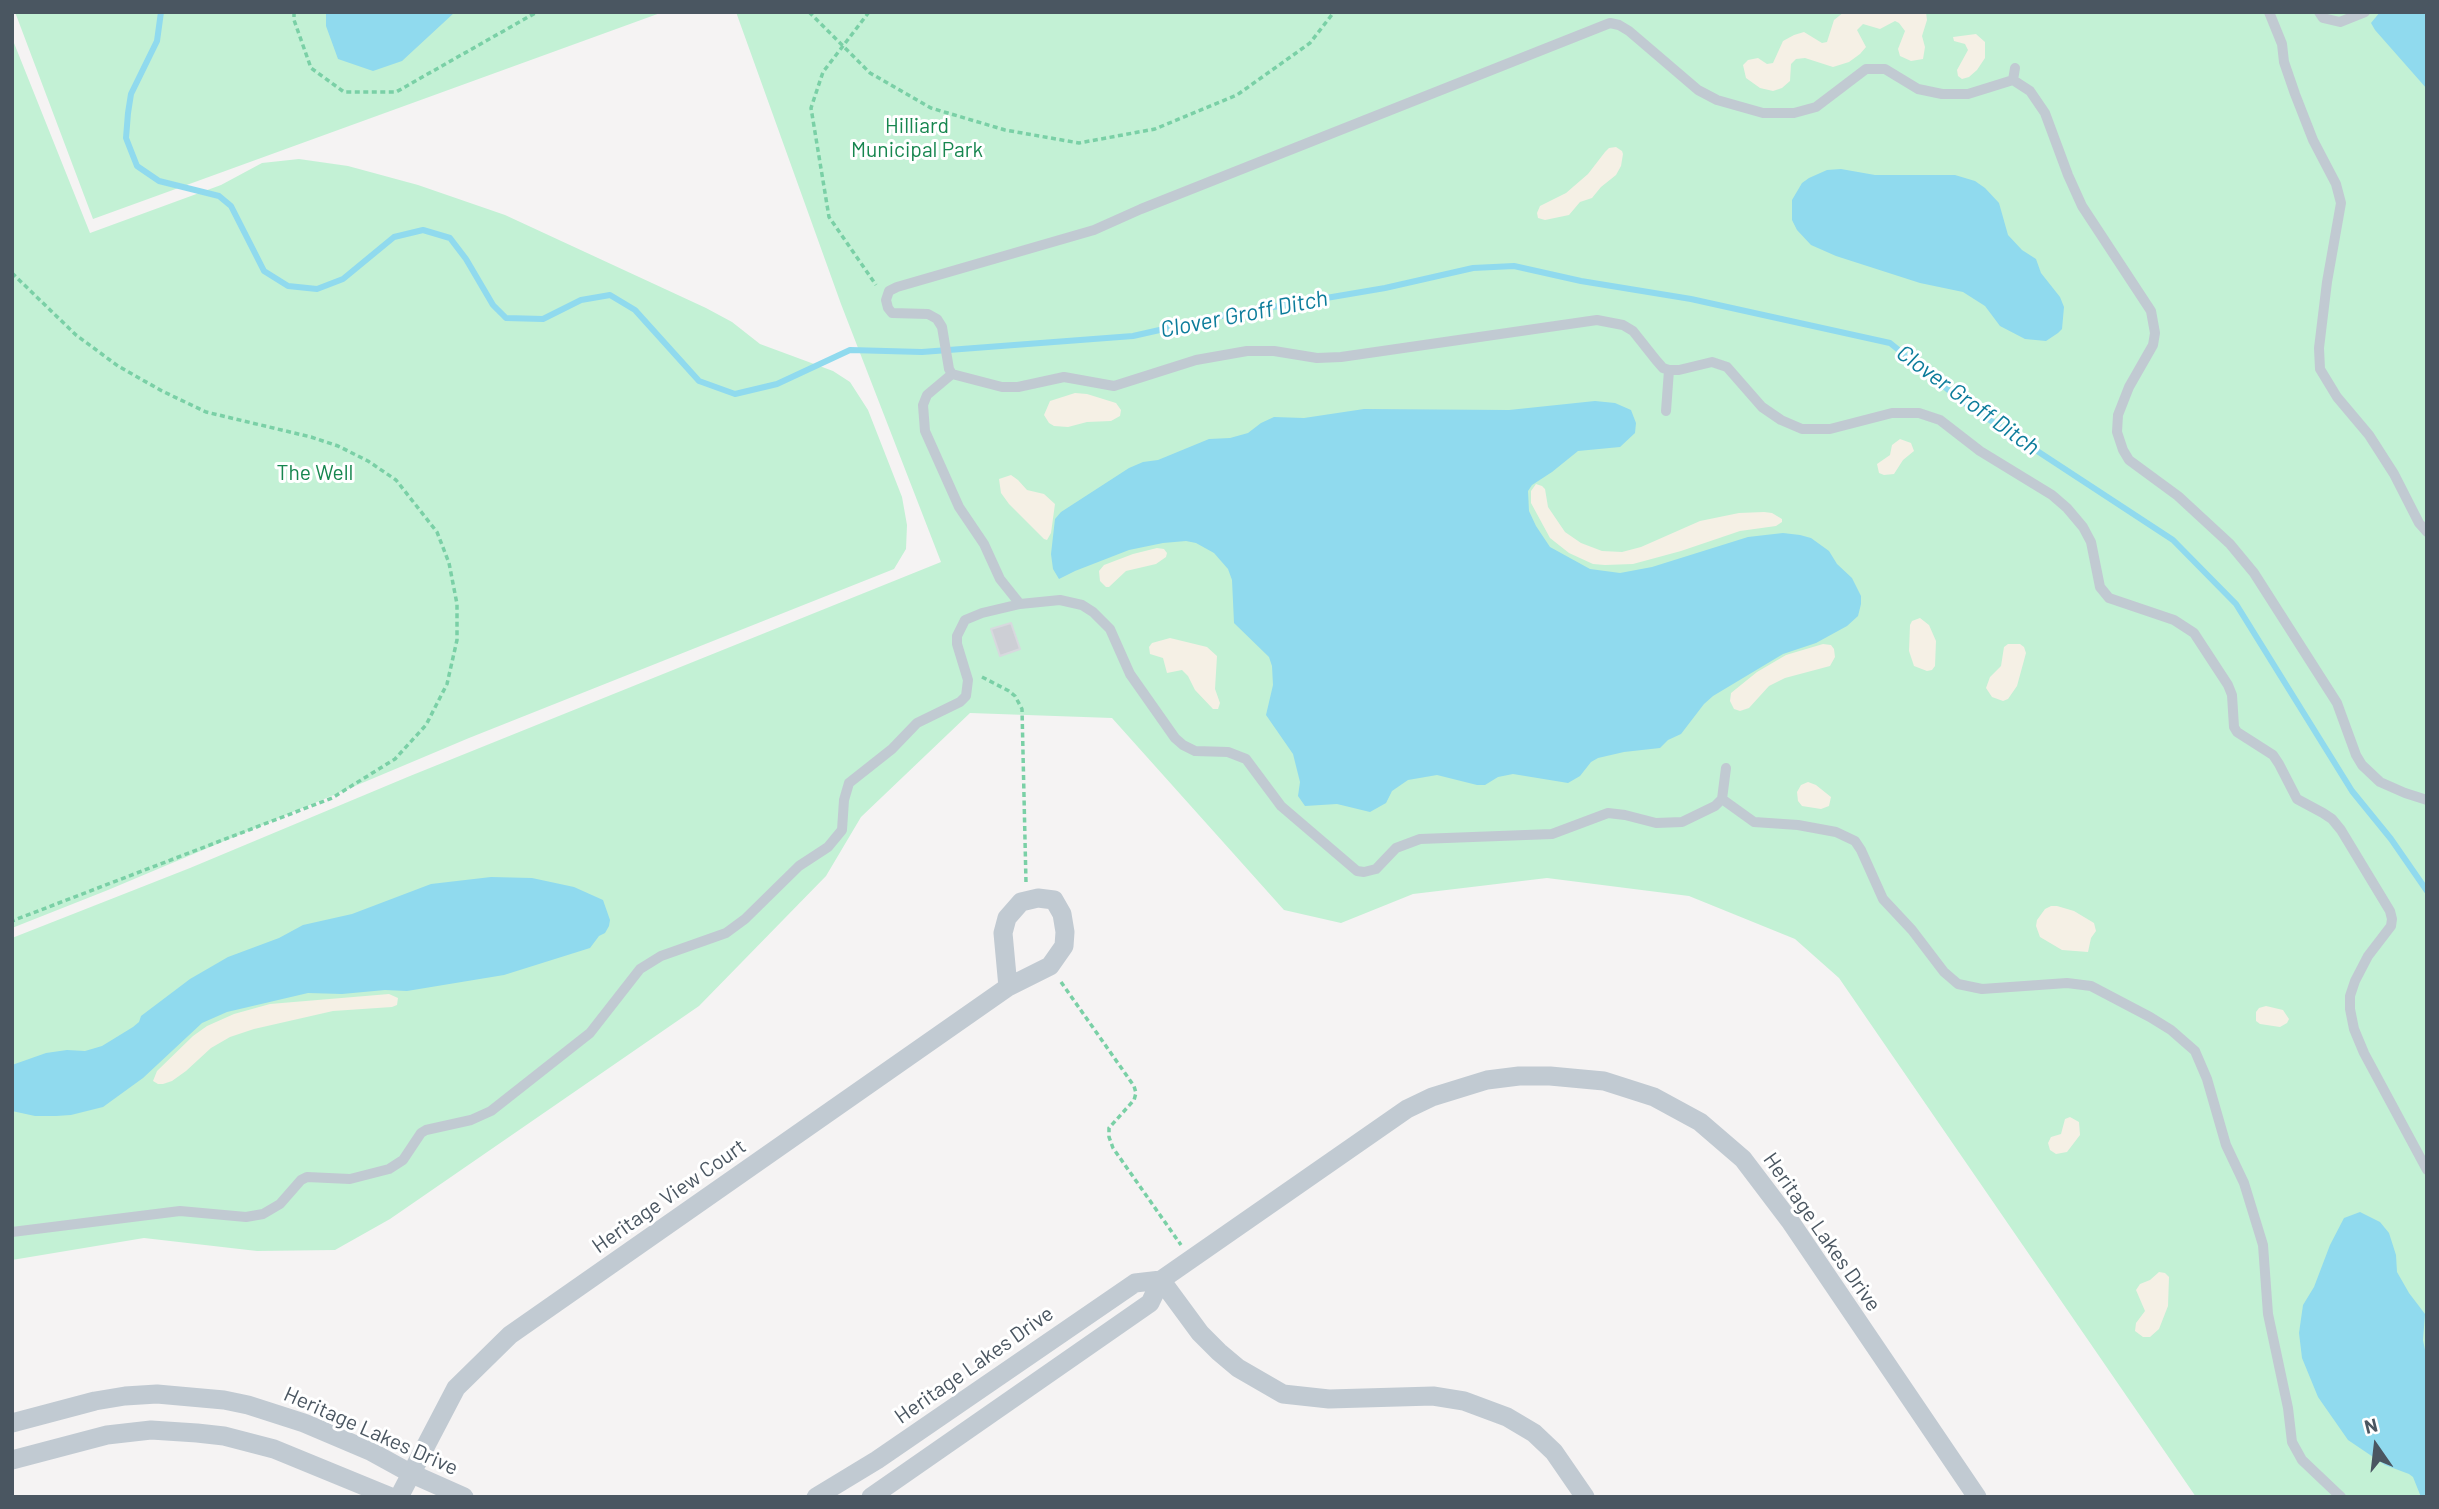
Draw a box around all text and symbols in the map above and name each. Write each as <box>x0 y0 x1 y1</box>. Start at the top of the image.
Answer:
park label: Hilliard Municipal Park <box>851 113 983 163</box>
water label: Clover Groff Ditch <box>1158 284 1330 344</box>
water label: Clover Groff Ditch <box>1891 339 2045 461</box>
park label: The Well <box>277 460 353 486</box>
street label: Heritage View Court <box>587 1134 751 1258</box>
street label: Heritage Lakes Drive <box>1758 1148 1886 1316</box>
street label: Heritage Lakes Drive <box>890 1301 1058 1429</box>
street label: Heritage Lakes Drive <box>280 1381 462 1481</box>
north arrow <box>2341 1411 2411 1481</box>
text: N <box>2362 1412 2380 1438</box>

